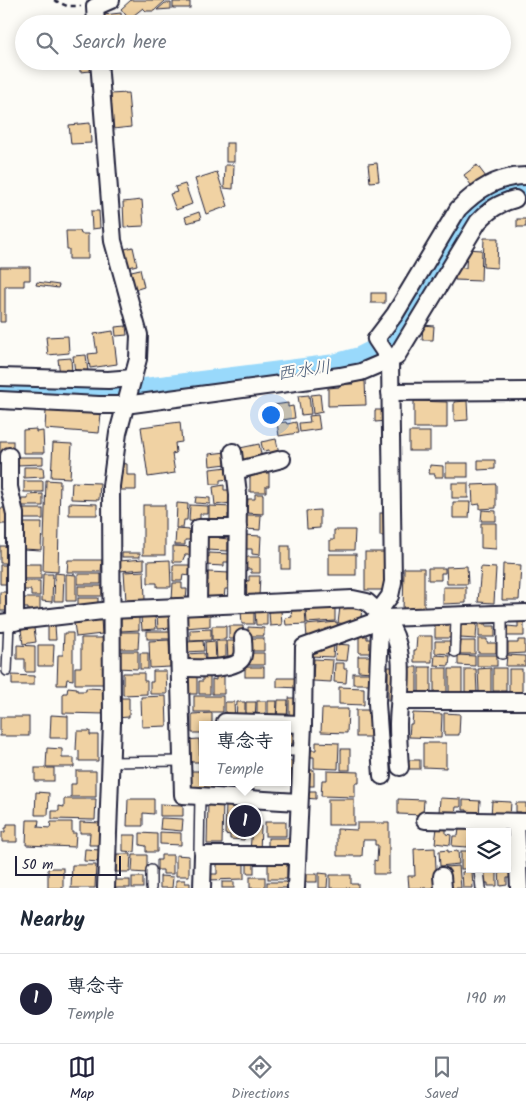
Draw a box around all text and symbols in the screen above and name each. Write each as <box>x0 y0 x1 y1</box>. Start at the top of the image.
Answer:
search box <box>15 15 511 70</box>
text: Search here <box>73 28 167 58</box>
icon: search <box>33 29 61 57</box>
water label: 西水川 <box>275 353 333 390</box>
your location <box>258 402 284 428</box>
popup <box>199 721 291 786</box>
text: 専念寺 <box>216 727 274 757</box>
text: Temple <box>216 757 264 782</box>
pin: 1 <box>229 802 261 840</box>
map controls <box>466 828 511 873</box>
button: layers <box>466 828 511 873</box>
scale bar <box>15 853 121 876</box>
text: 50 m <box>22 854 53 876</box>
text: Nearby <box>20 904 85 937</box>
text: 専念寺 <box>67 972 124 1002</box>
text: 1 <box>34 986 38 1011</box>
text: 190 m <box>466 986 506 1011</box>
text: Temple <box>67 1002 114 1027</box>
tab: Map <box>68 1053 96 1105</box>
tab: Directions <box>231 1053 289 1105</box>
tab: Saved <box>425 1053 458 1105</box>

